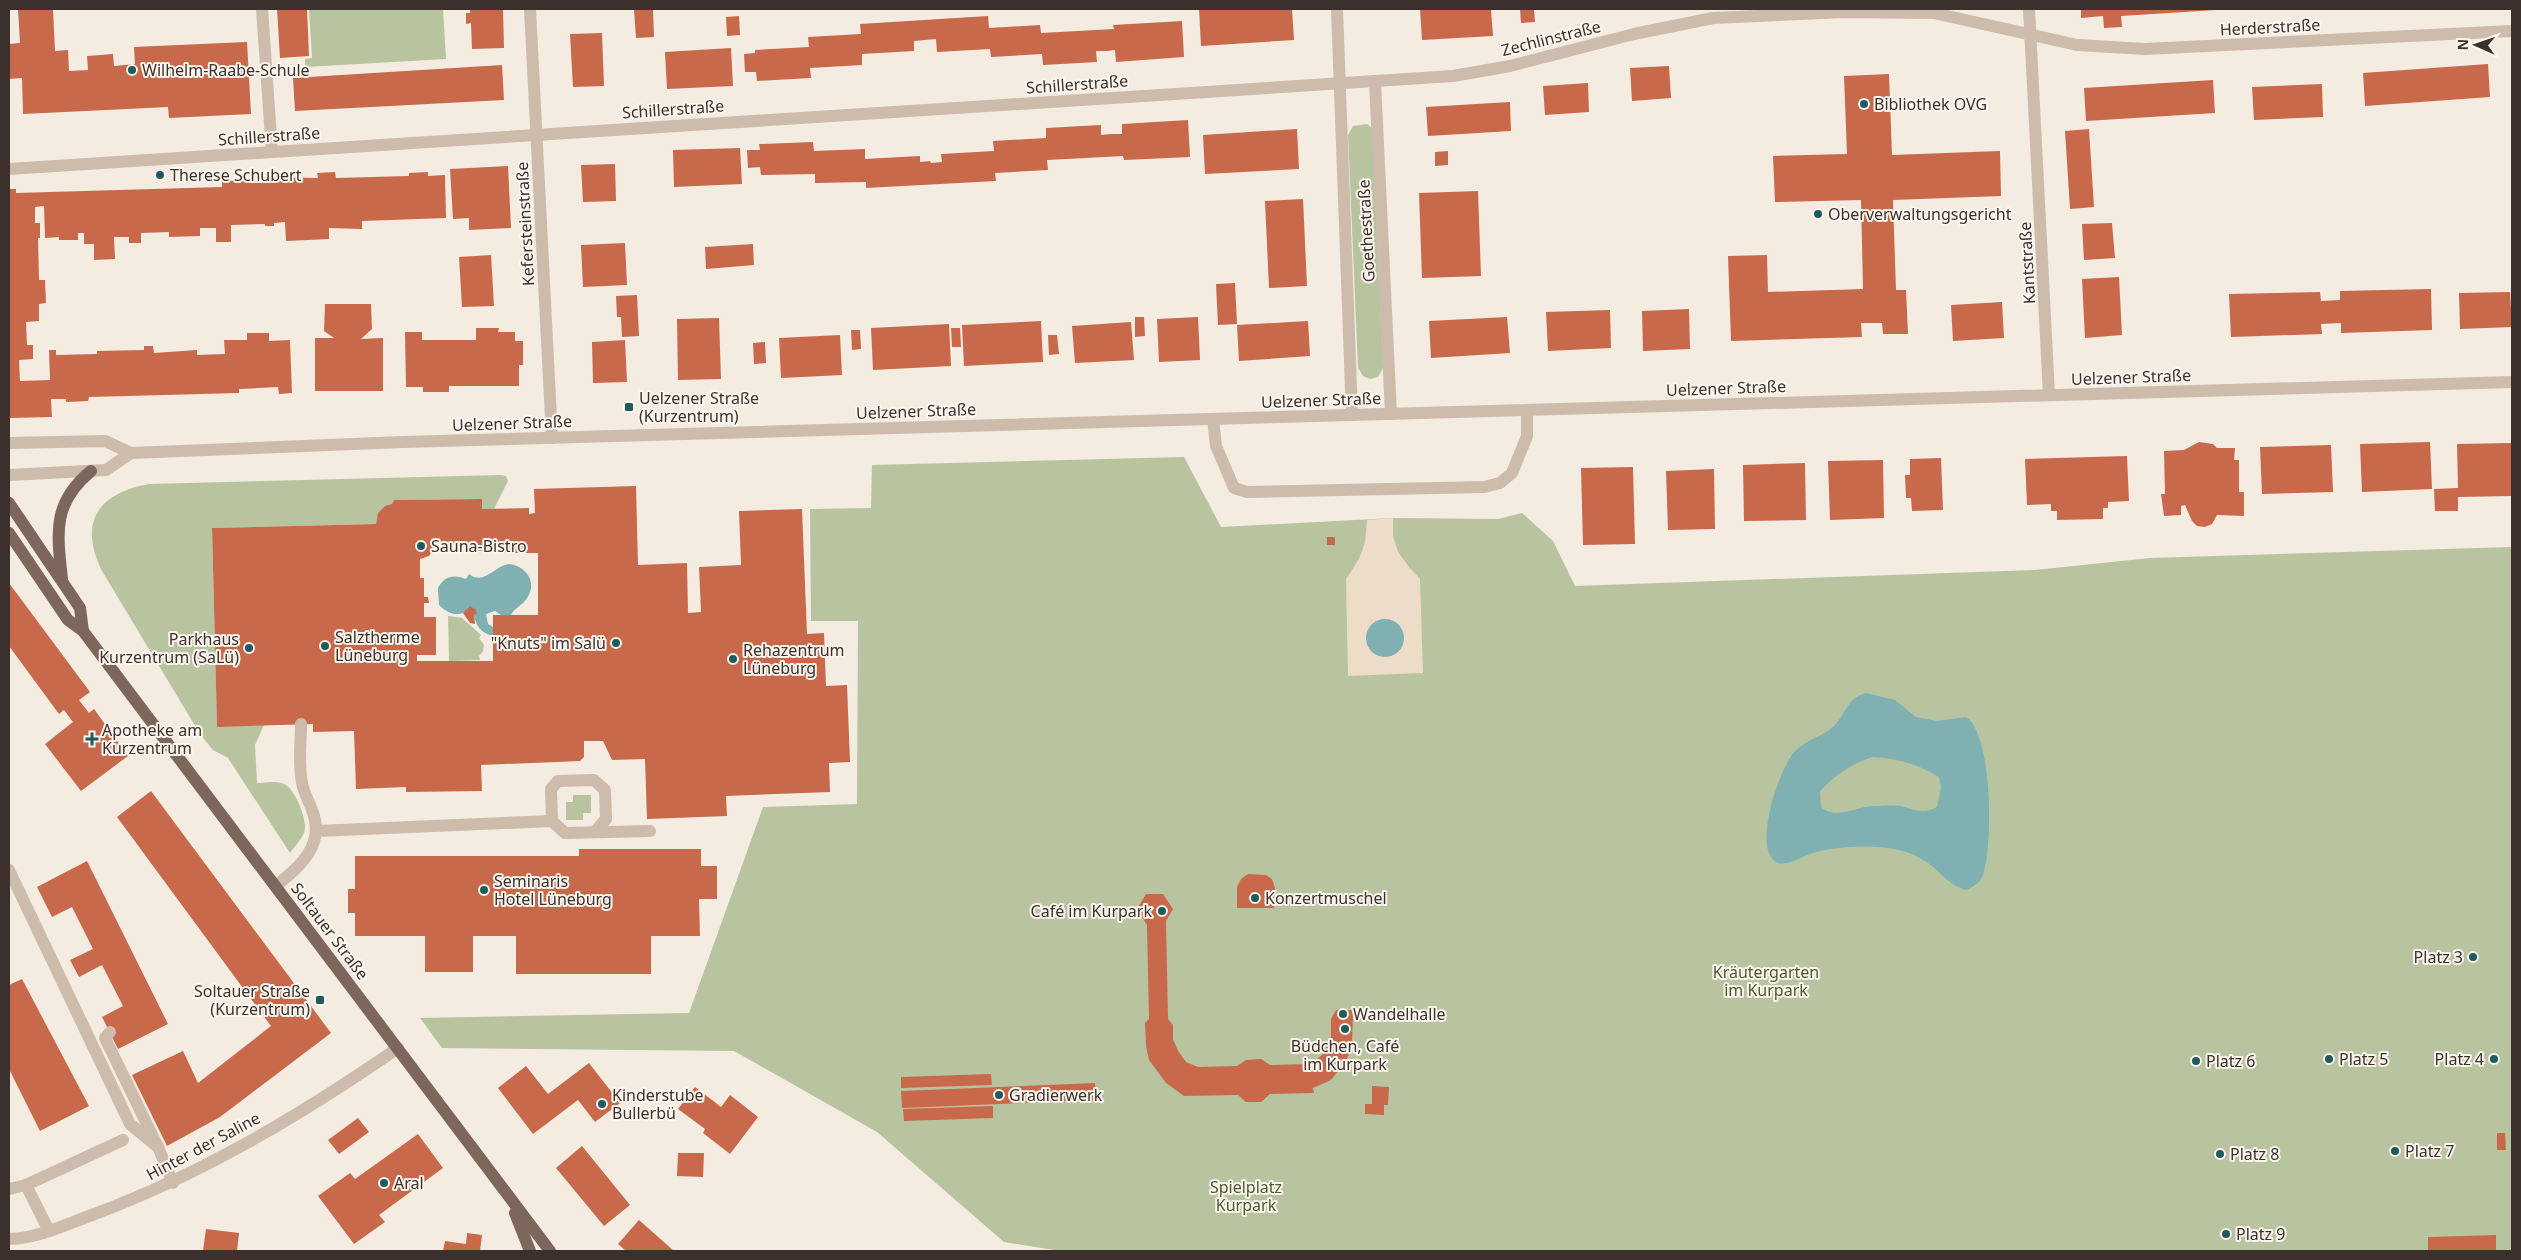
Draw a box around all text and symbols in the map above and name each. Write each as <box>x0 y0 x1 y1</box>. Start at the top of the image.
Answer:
street label: Herderstraße <box>2219 13 2321 41</box>
street label: Zechlinstraße <box>1499 15 1603 61</box>
north arrow <box>2451 20 2501 70</box>
text: N <box>2453 39 2472 51</box>
place label: Wilhelm-Raabe-Schule <box>142 59 310 81</box>
marker: Wilhelm-Raabe-Schule <box>126 64 138 76</box>
street label: Schillerstraße <box>1025 69 1129 99</box>
place label: Bibliothek OVG <box>1874 93 1987 115</box>
street label: Schillerstraße <box>621 94 725 124</box>
marker: Bibliothek OVG <box>1858 98 1870 110</box>
street label: Schillerstraße <box>217 121 321 151</box>
street label: Kefersteinstraße <box>511 161 539 287</box>
place label: Therese Schubert <box>170 164 302 186</box>
marker: Therese Schubert <box>154 169 166 181</box>
street label: Goethestraße <box>1352 179 1380 283</box>
place label: Oberverwaltungsgericht <box>1828 203 2012 225</box>
marker: Oberverwaltungsgericht <box>1812 208 1824 220</box>
street label: Kantstraße <box>2014 221 2040 305</box>
street label: Uelzener Straße <box>2071 364 2191 390</box>
street label: Uelzener Straße <box>1666 375 1786 401</box>
place label: Uelzener Straße (Kurzentrum) <box>639 387 759 427</box>
street label: Uelzener Straße <box>1261 387 1381 413</box>
street label: Uelzener Straße <box>856 398 976 424</box>
marker: Uelzener Straße (Kurzentrum) <box>623 401 635 413</box>
street label: Uelzener Straße <box>452 410 572 436</box>
place label: Sauna-Bistro <box>431 535 527 557</box>
marker: Sauna-Bistro <box>415 540 427 552</box>
place label: Salztherme Lüneburg <box>335 626 420 666</box>
place label: Parkhaus Kurzentrum (SaLü) <box>99 628 239 668</box>
place label: "Knuts" im Salü <box>491 632 606 654</box>
marker: "Knuts" im Salü <box>610 637 622 649</box>
place label: Rehazentrum Lüneburg <box>743 639 845 679</box>
marker: Salztherme Lüneburg <box>319 640 331 652</box>
marker: Parkhaus Kurzentrum (SaLü) <box>243 642 255 654</box>
marker: Rehazentrum Lüneburg <box>727 653 739 665</box>
place label: Apotheke am Kurzentrum <box>102 719 202 759</box>
marker: Apotheke am Kurzentrum <box>86 733 98 745</box>
place label: Seminaris Hotel Lüneburg <box>494 870 612 910</box>
street label: Soltauer Straße <box>286 878 374 984</box>
marker: Seminaris Hotel Lüneburg <box>478 884 490 896</box>
place label: Konzertmuschel <box>1265 887 1387 909</box>
marker: Konzertmuschel <box>1249 892 1261 904</box>
place label: Café im Kurpark <box>1031 900 1152 922</box>
marker: Café im Kurpark <box>1156 905 1168 917</box>
place label: Platz 3 <box>2414 946 2463 968</box>
marker: Platz 3 <box>2467 951 2479 963</box>
park label: Kräutergarten im Kurpark <box>1713 961 1819 1001</box>
place label: Soltauer Straße (Kurzentrum) <box>194 980 310 1020</box>
marker: Soltauer Straße (Kurzentrum) <box>314 994 326 1006</box>
place label: Wandelhalle <box>1353 1003 1446 1025</box>
marker: Wandelhalle <box>1337 1008 1349 1020</box>
marker: Büdchen, Café im Kurpark <box>1339 1023 1351 1035</box>
place label: Büdchen, Café im Kurpark <box>1291 1035 1399 1075</box>
place label: Platz 5 <box>2339 1048 2388 1070</box>
place label: Platz 4 <box>2435 1048 2484 1070</box>
place label: Platz 6 <box>2206 1050 2255 1072</box>
marker: Platz 5 <box>2323 1053 2335 1065</box>
marker: Platz 4 <box>2488 1053 2500 1065</box>
marker: Platz 6 <box>2190 1055 2202 1067</box>
place label: Kinderstube Bullerbü <box>612 1084 704 1124</box>
place label: Gradierwerk <box>1009 1084 1103 1106</box>
marker: Gradierwerk <box>993 1089 1005 1101</box>
marker: Kinderstube Bullerbü <box>596 1098 608 1110</box>
street label: Hinter der Saline <box>142 1107 264 1185</box>
place label: Platz 7 <box>2405 1140 2454 1162</box>
place label: Platz 8 <box>2230 1143 2279 1165</box>
marker: Platz 7 <box>2389 1145 2401 1157</box>
marker: Platz 8 <box>2214 1148 2226 1160</box>
place label: Aral <box>394 1172 424 1194</box>
park label: Spielplatz Kurpark <box>1210 1176 1282 1216</box>
marker: Aral <box>378 1177 390 1189</box>
place label: Platz 9 <box>2236 1223 2285 1245</box>
marker: Platz 9 <box>2220 1228 2232 1240</box>

